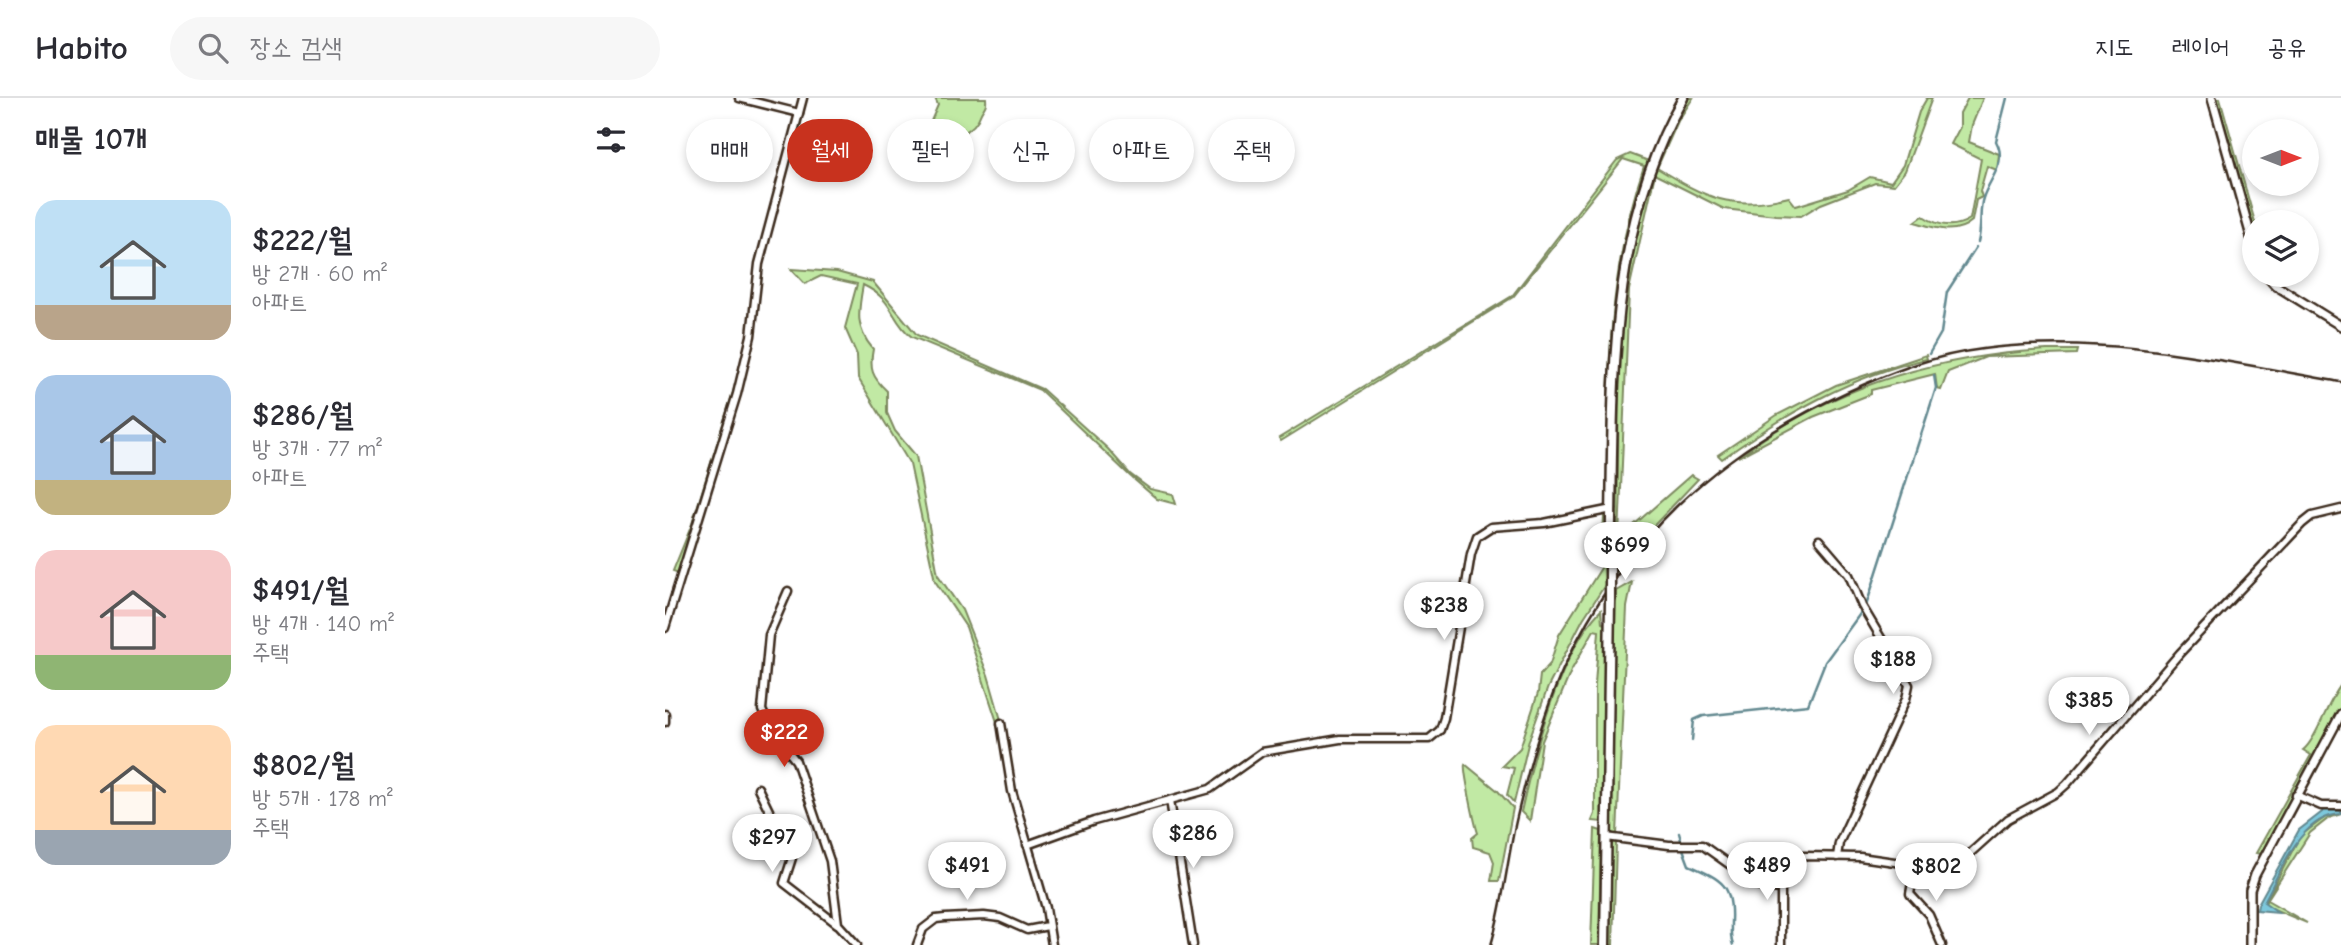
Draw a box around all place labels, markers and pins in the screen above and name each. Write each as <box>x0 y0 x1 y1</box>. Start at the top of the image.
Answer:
pin: $699 <box>1584 522 1666 582</box>
pin: $238 <box>1403 582 1485 642</box>
pin: $188 <box>1852 636 1934 696</box>
pin: $385 <box>2048 678 2130 737</box>
pin: $222 <box>743 710 825 769</box>
pin: $286 <box>1152 810 1234 870</box>
pin: $297 <box>731 814 813 874</box>
pin: $491 <box>926 842 1008 902</box>
pin: $489 <box>1726 842 1808 902</box>
pin: $802 <box>1895 844 1977 903</box>

